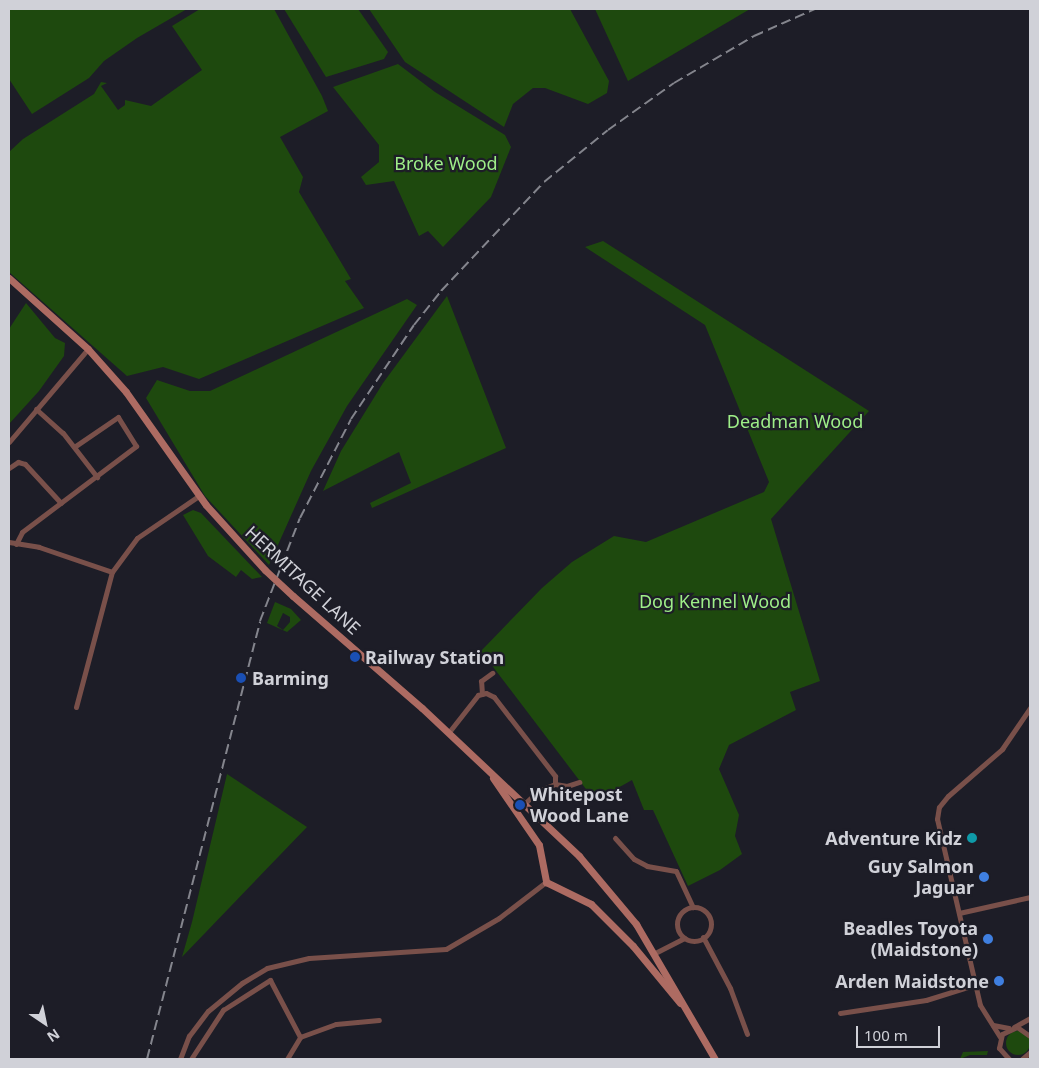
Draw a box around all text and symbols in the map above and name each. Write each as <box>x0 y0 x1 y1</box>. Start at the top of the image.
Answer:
park label: Broke Wood <box>394 152 498 174</box>
park label: Deadman Wood <box>727 410 863 432</box>
street label: HERMITAGE LANE <box>241 521 365 639</box>
park label: Dog Kennel Wood <box>639 590 791 612</box>
place label: Railway Station <box>365 646 504 668</box>
marker: Railway Station <box>349 651 361 663</box>
place label: Barming <box>252 667 329 689</box>
marker: Barming <box>234 671 248 685</box>
place label: Whitepost Wood Lane <box>530 784 629 826</box>
marker: Whitepost Wood Lane <box>514 799 526 811</box>
place label: Adventure Kidz <box>825 827 962 849</box>
marker: Adventure Kidz <box>966 832 978 844</box>
place label: Guy Salmon Jaguar <box>868 856 974 899</box>
marker: Guy Salmon Jaguar <box>978 871 990 883</box>
place label: Beadles Toyota (Maidstone) <box>843 918 978 961</box>
marker: Beadles Toyota (Maidstone) <box>982 933 994 945</box>
place label: Arden Maidstone <box>835 970 989 992</box>
marker: Arden Maidstone <box>993 975 1005 987</box>
north arrow <box>20 998 70 1048</box>
scale bar <box>859 1016 943 1048</box>
text: N <box>44 1025 64 1047</box>
text: 100 m <box>864 1025 908 1045</box>

